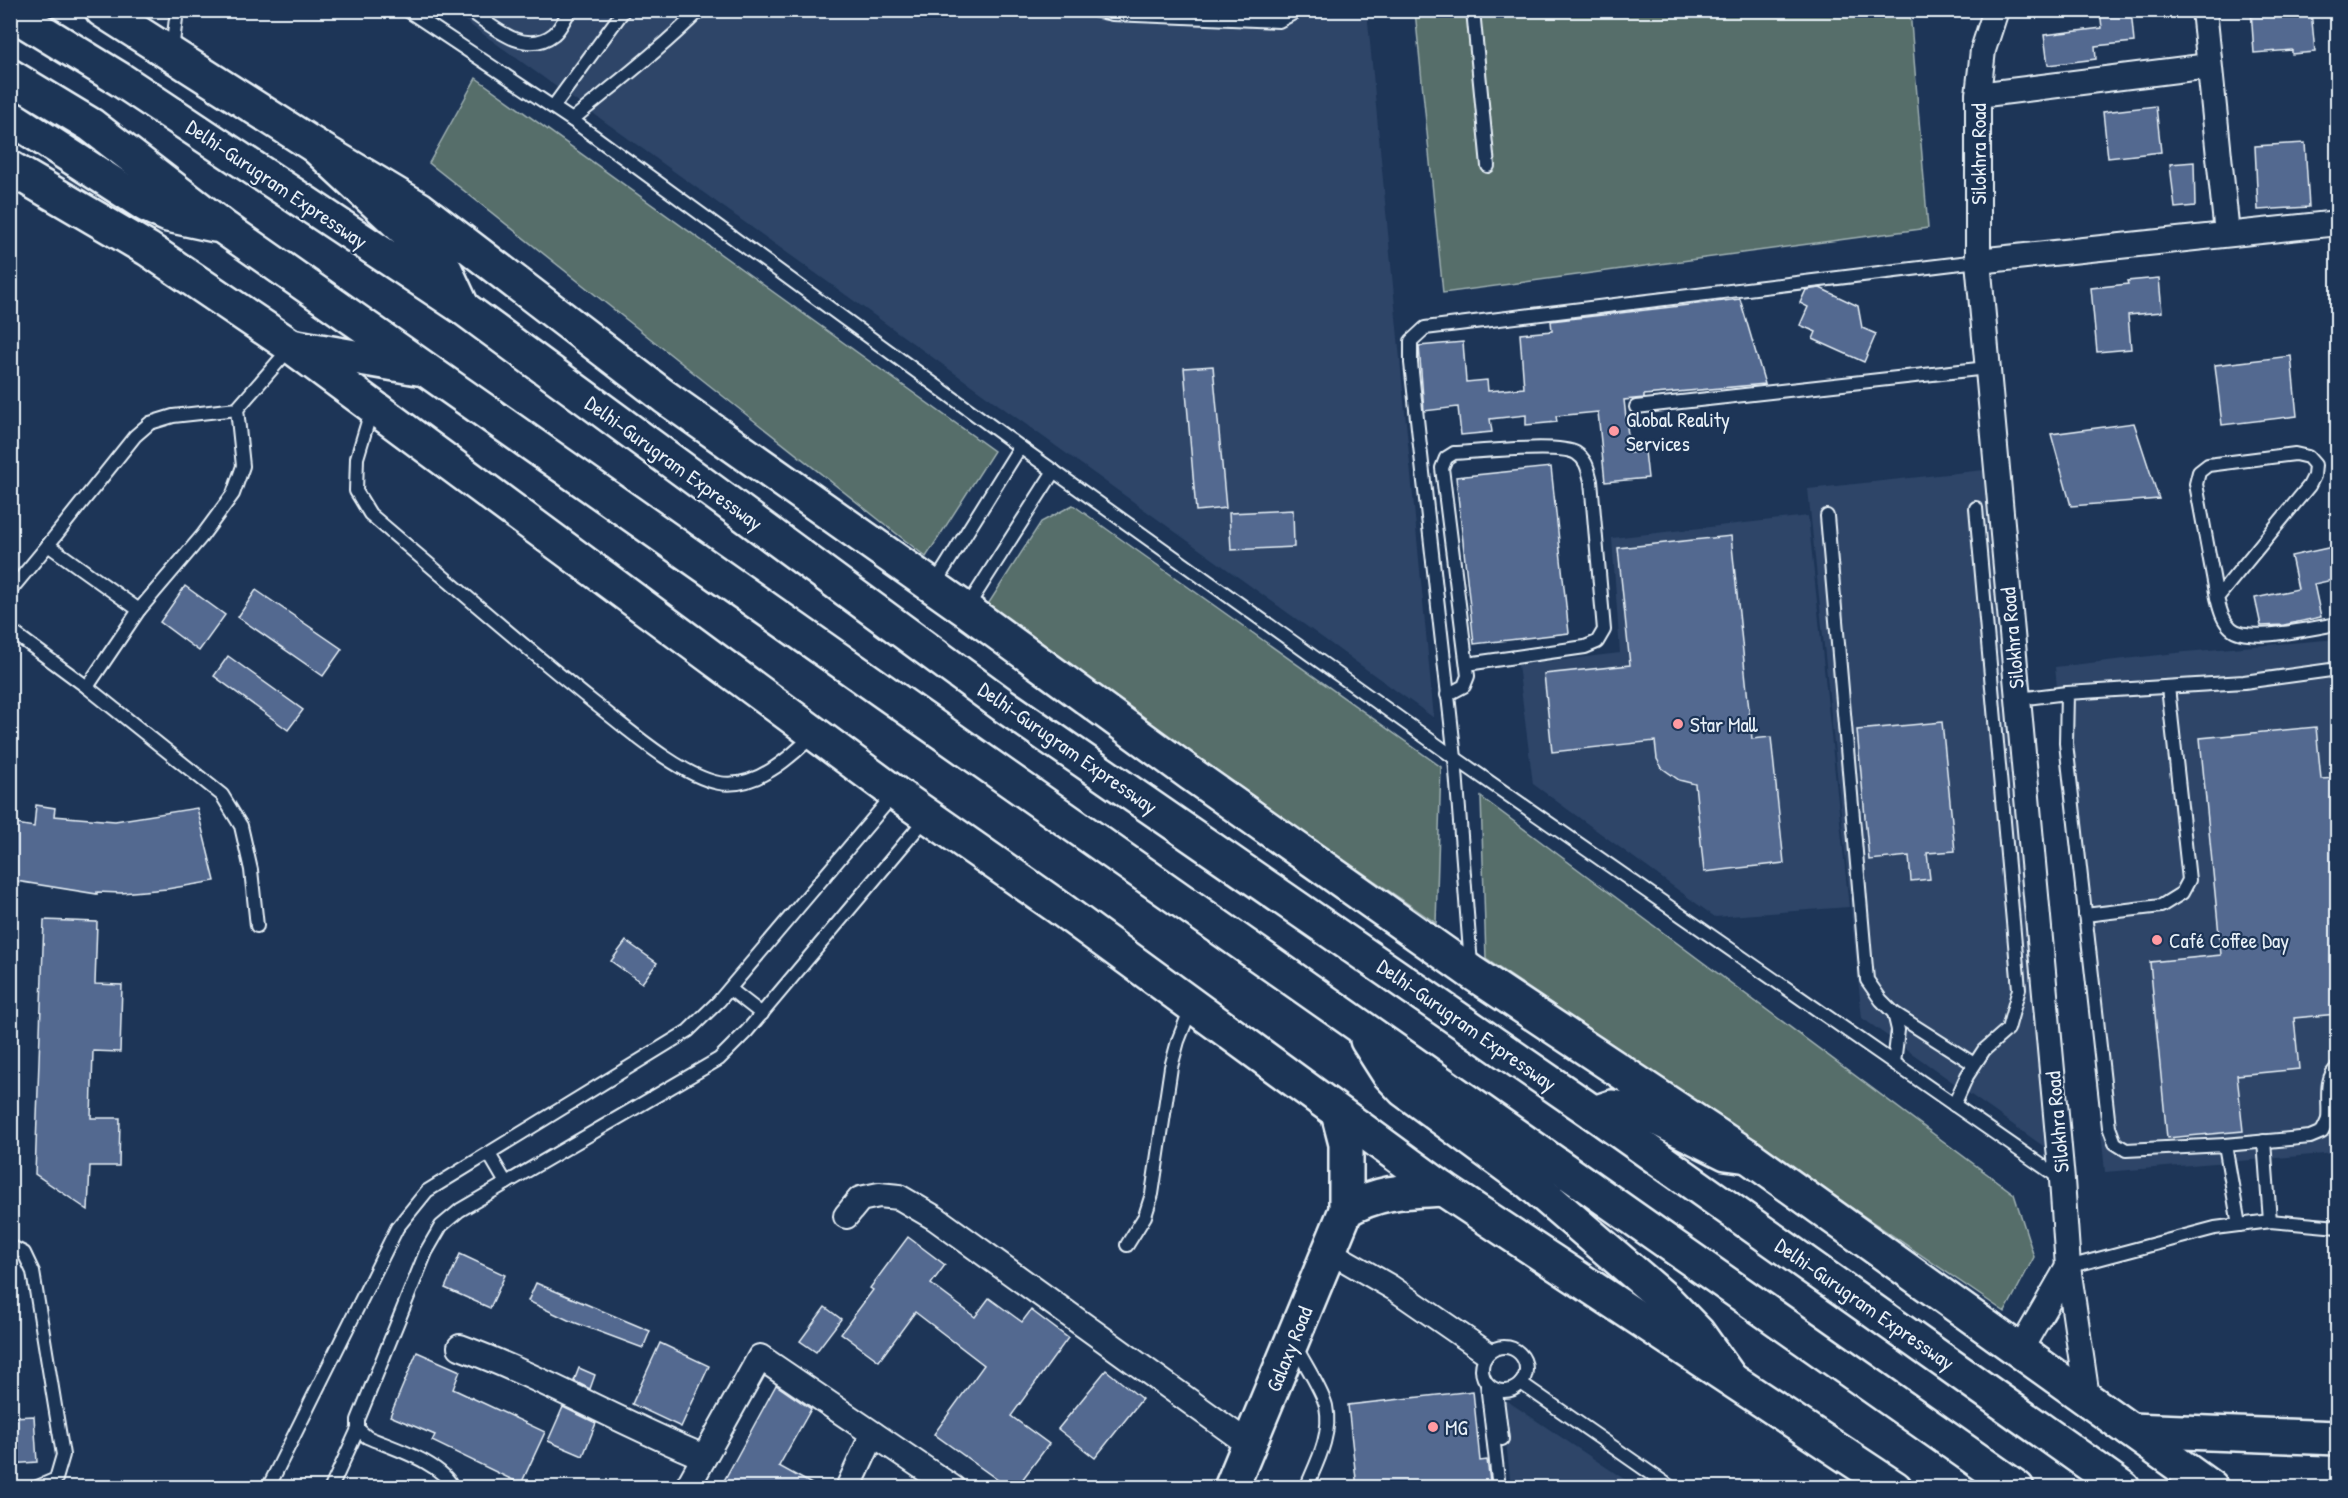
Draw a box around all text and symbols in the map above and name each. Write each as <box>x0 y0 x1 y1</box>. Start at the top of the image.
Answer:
street label: Silokhra Road <box>1964 103 1993 205</box>
street label: Delhi-Gurugram Expressway <box>181 112 373 256</box>
street label: Delhi-Gurugram Expressway <box>579 389 769 537</box>
place label: Global Reality Services <box>1626 405 1730 458</box>
marker: Global Reality Services <box>1607 424 1621 438</box>
street label: Silokhra Road <box>1993 586 2031 690</box>
street label: Delhi-Gurugram Expressway <box>973 675 1164 821</box>
place label: Star Mall <box>1690 710 1759 739</box>
marker: Star Mall <box>1671 717 1685 731</box>
place label: Café Coffee Day <box>2169 926 2289 955</box>
marker: Café Coffee Day <box>2150 933 2164 947</box>
street label: Delhi-Gurugram Expressway <box>1372 952 1563 1098</box>
street label: Silokhra Road <box>2038 1070 2076 1174</box>
street label: Delhi-Gurugram Expressway <box>1770 1231 1961 1377</box>
street label: Galaxy Road <box>1259 1302 1319 1396</box>
place label: MG <box>1445 1413 1468 1442</box>
marker: MG <box>1426 1420 1440 1434</box>

